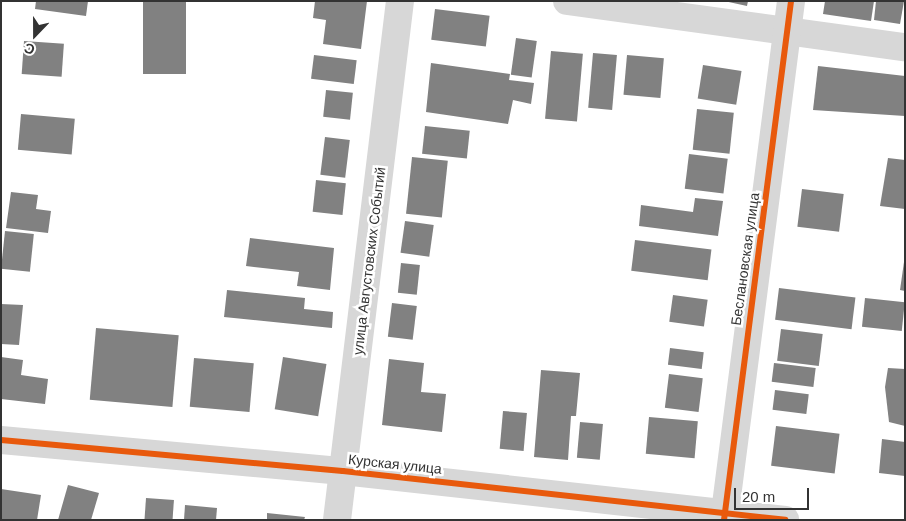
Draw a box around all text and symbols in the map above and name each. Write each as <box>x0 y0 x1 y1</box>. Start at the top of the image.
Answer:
north arrow <box>10 10 60 60</box>
text: С <box>22 40 37 58</box>
street label: улица Августовских Событий <box>349 166 389 356</box>
street label: Беслановская улица <box>727 192 763 326</box>
street label: Курская улица <box>347 451 443 477</box>
scale bar <box>736 478 811 510</box>
text: 20 m <box>742 488 775 505</box>

